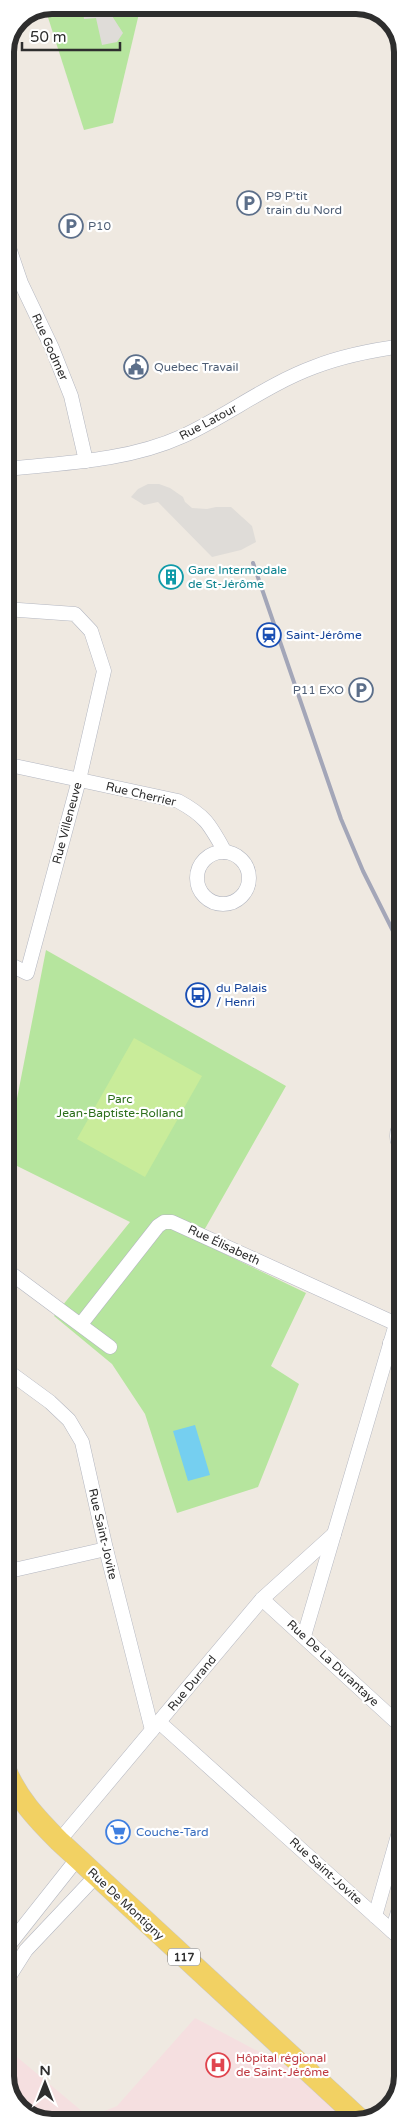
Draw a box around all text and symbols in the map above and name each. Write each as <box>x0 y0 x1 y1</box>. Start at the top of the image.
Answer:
scale bar <box>22 20 120 52</box>
text: 50 m <box>30 28 67 46</box>
place label: P9 P'tit train du Nord <box>266 189 342 217</box>
parking icon: P9 P'tit train du Nord <box>236 190 262 216</box>
parking icon: P10 <box>58 213 84 239</box>
place label: P10 <box>88 219 112 233</box>
street label: Rue Godmer <box>29 311 71 383</box>
public building icon: Quebec Travail <box>123 354 149 380</box>
place label: Quebec Travail <box>154 360 238 374</box>
street label: Rue Latour <box>177 401 239 443</box>
place label: Gare Intermodale de St-Jérôme <box>188 563 287 591</box>
building icon: Gare Intermodale de St-Jérôme <box>158 564 184 590</box>
station icon: Saint-Jérôme <box>256 622 282 648</box>
place label: Saint-Jérôme <box>286 628 362 642</box>
parking icon: P11 EXO <box>348 677 374 703</box>
place label: P11 EXO <box>293 683 344 697</box>
street label: Rue Cherrier <box>104 779 178 809</box>
street label: Rue Villeneuve <box>49 780 85 865</box>
place label: du Palais / Henri <box>216 981 267 1009</box>
bus stop icon: du Palais / Henri <box>185 982 211 1008</box>
park label: Parc Jean-Baptiste-Rolland <box>57 1092 183 1120</box>
street label: Rue Élisabeth <box>186 1222 262 1268</box>
street label: Rue Saint-Jovite <box>86 1487 120 1581</box>
street label: Rue De La Durantaye <box>284 1617 382 1709</box>
street label: Rue Durand <box>165 1652 219 1714</box>
supermarket icon: Couche-Tard <box>105 1819 131 1845</box>
place label: Couche-Tard <box>136 1825 208 1839</box>
street label: Rue Saint-Jovite <box>287 1835 365 1907</box>
street label: Rue De Montigny <box>85 1865 167 1943</box>
road number: 117 <box>168 1948 200 1965</box>
place label: Hôpital régional de Saint-Jérôme <box>236 2051 329 2079</box>
hospital icon: Hôpital régional de Saint-Jérôme <box>205 2052 231 2078</box>
north arrow <box>20 2058 70 2108</box>
text: N <box>39 2062 51 2079</box>

